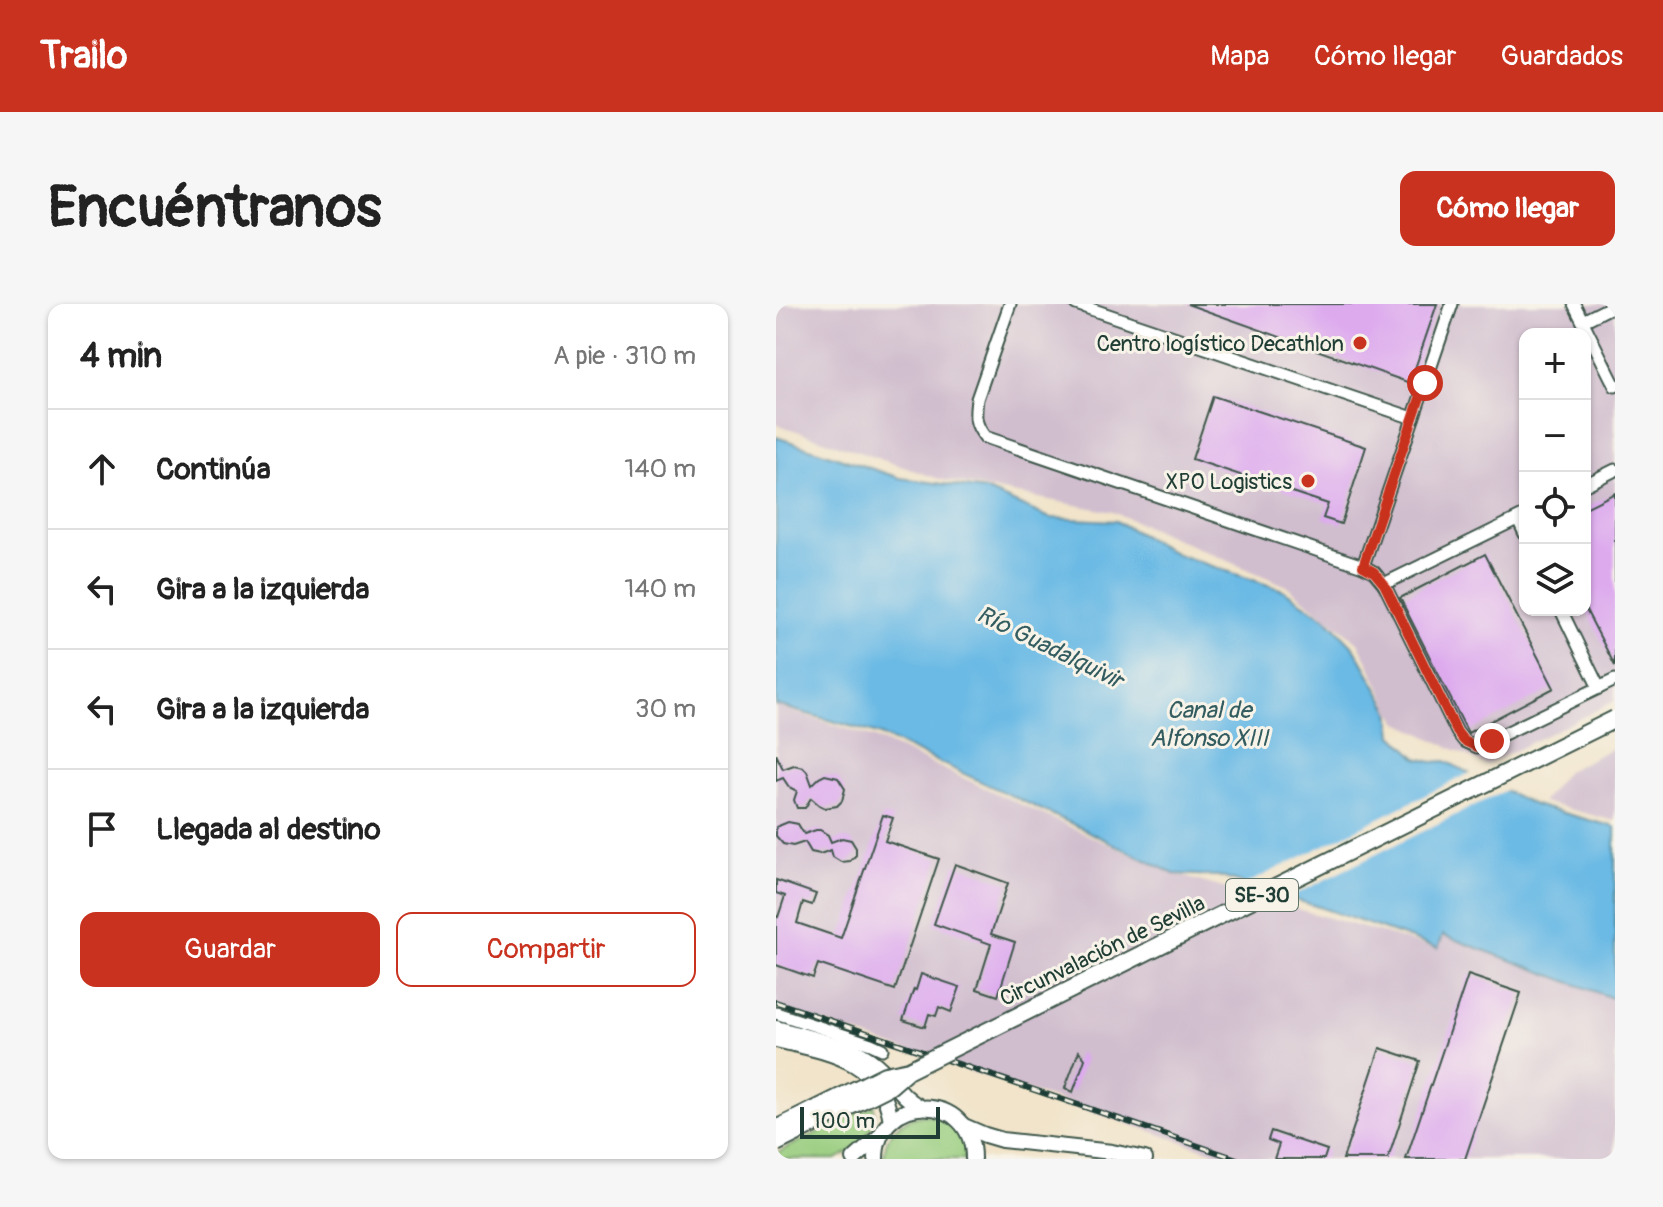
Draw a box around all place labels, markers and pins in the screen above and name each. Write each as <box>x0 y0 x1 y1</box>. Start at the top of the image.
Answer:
place label: Centro logístico Decathlon <box>1096 330 1344 358</box>
marker: Centro logístico Decathlon <box>1351 334 1369 352</box>
place label: XPO Logistics <box>1166 468 1292 496</box>
marker: XPO Logistics <box>1299 472 1317 490</box>

